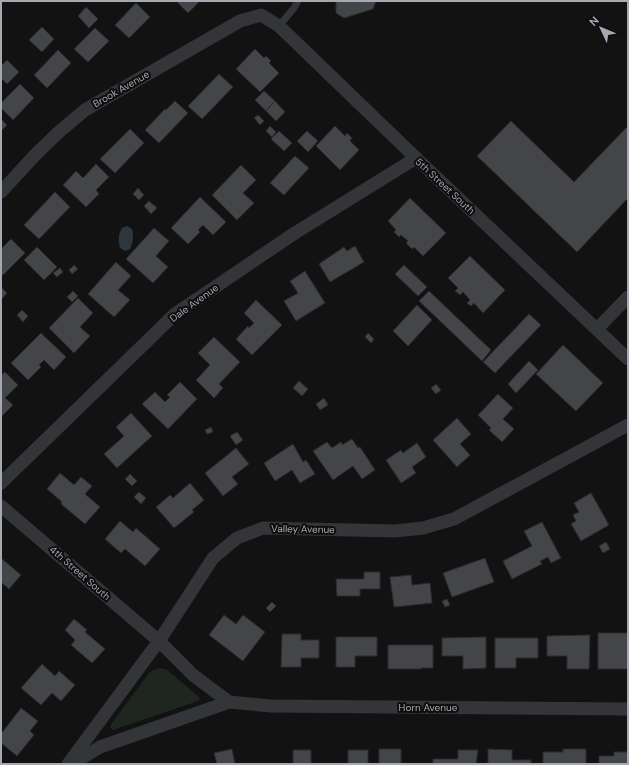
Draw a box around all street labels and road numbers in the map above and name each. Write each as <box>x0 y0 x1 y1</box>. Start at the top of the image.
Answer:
street label: Brook Avenue <box>90 67 152 110</box>
street label: 5th Street South <box>413 155 478 217</box>
street label: Dale Avenue <box>167 281 221 325</box>
street label: Valley Avenue <box>271 522 335 536</box>
street label: 4th Street South <box>47 543 113 603</box>
street label: Horn Avenue <box>399 701 458 714</box>

